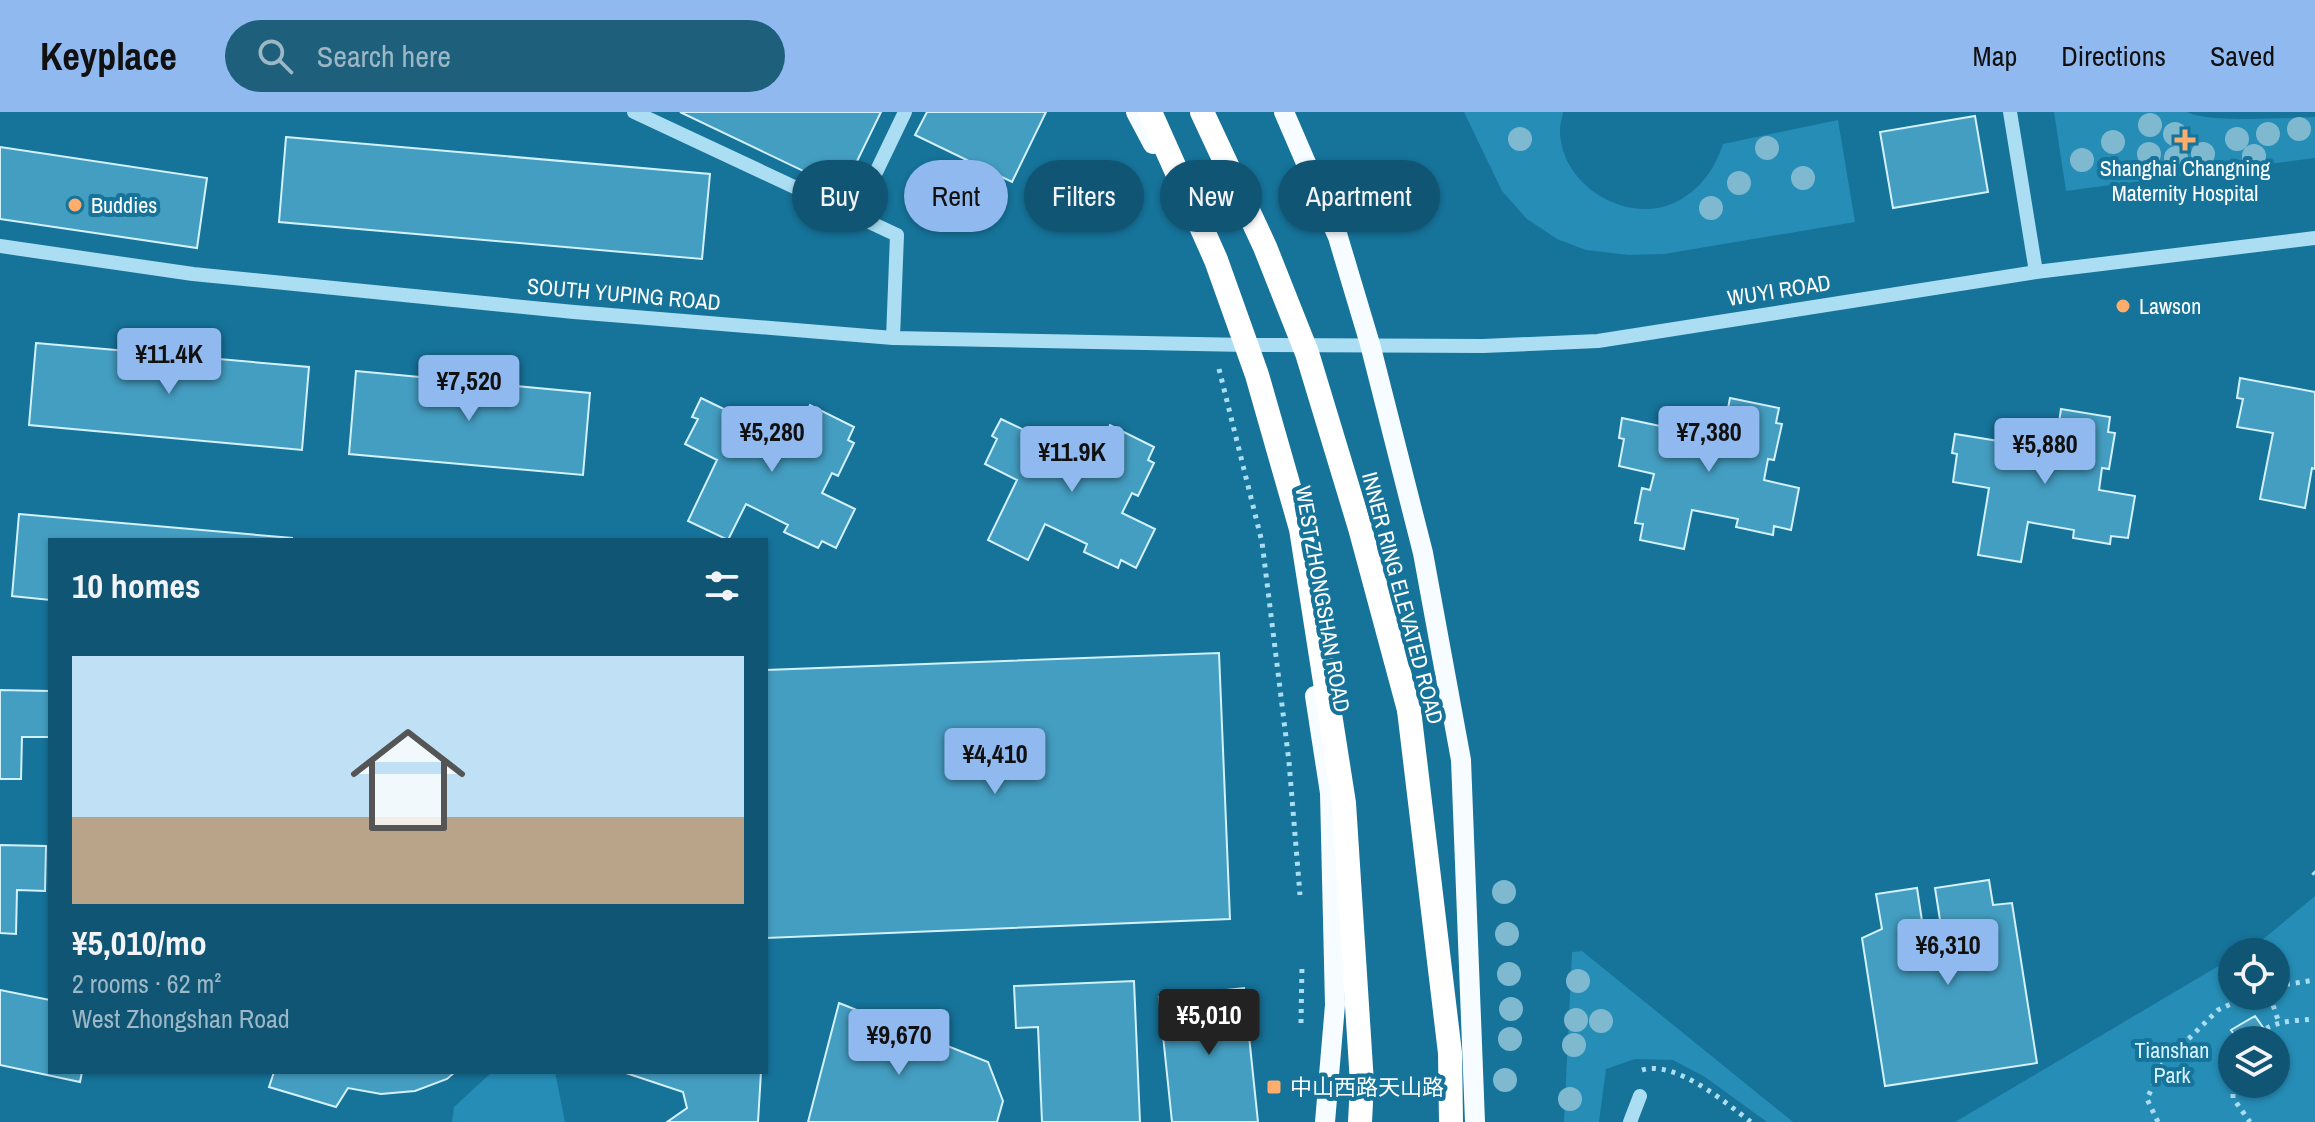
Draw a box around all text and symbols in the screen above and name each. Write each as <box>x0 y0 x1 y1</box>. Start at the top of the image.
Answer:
search box <box>225 20 785 92</box>
text: Keyplace <box>40 31 177 82</box>
icon: search <box>253 34 297 78</box>
text: Search here <box>317 36 451 76</box>
text: Map <box>1973 37 2017 75</box>
text: Directions <box>2061 37 2166 75</box>
text: Saved <box>2210 37 2275 75</box>
marker: Shanghai Changning Maternity Hospital <box>2174 129 2196 151</box>
place label: Shanghai Changning Maternity Hospital <box>2100 153 2270 208</box>
chip: Buy <box>792 160 888 232</box>
chip: Rent <box>904 160 1008 232</box>
chip: Filters <box>1024 160 1144 232</box>
chip: New <box>1160 160 1262 232</box>
chip: Apartment <box>1278 160 1440 232</box>
place label: Buddies <box>91 190 157 220</box>
marker: Buddies <box>66 196 84 214</box>
street label: WUYI ROAD <box>1725 267 1833 313</box>
street label: SOUTH YUPING ROAD <box>526 271 722 317</box>
place label: Lawson <box>2139 291 2201 321</box>
marker: Lawson <box>2114 297 2132 315</box>
pin: ¥11.4K <box>104 328 234 396</box>
text: ¥11.4K <box>135 336 203 371</box>
pin: ¥7,520 <box>404 355 534 423</box>
text: ¥7,520 <box>436 363 502 398</box>
pin: ¥5,280 <box>707 406 837 474</box>
pin: ¥7,380 <box>1644 406 1774 474</box>
text: ¥5,280 <box>739 414 805 449</box>
text: ¥7,380 <box>1676 414 1742 449</box>
pin: ¥5,880 <box>1980 418 2110 486</box>
pin: ¥11.9K <box>1007 426 1137 494</box>
text: ¥5,880 <box>2012 426 2078 461</box>
text: ¥11.9K <box>1038 434 1106 469</box>
street label: INNER RING ELEVATED ROAD <box>1355 469 1451 727</box>
street label: WEST ZHONGSHAN ROAD <box>1288 484 1358 714</box>
text: 10 homes <box>72 563 201 609</box>
icon: filters <box>700 564 744 608</box>
icon: home <box>336 708 480 852</box>
pin: ¥4,410 <box>930 728 1060 796</box>
text: ¥4,410 <box>962 736 1028 771</box>
pin: ¥6,310 <box>1883 919 2013 987</box>
text: ¥5,010/mo <box>72 920 207 966</box>
text: ¥6,310 <box>1915 927 1981 962</box>
map controls <box>2218 938 2290 1098</box>
button: locate <box>2218 938 2290 1010</box>
text: 2 rooms · 62 m² <box>72 966 221 1001</box>
pin: ¥5,010 <box>1144 989 1274 1057</box>
text: ¥5,010 <box>1176 997 1242 1032</box>
text: West Zhongshan Road <box>72 1001 290 1036</box>
pin: ¥9,670 <box>834 1009 964 1077</box>
text: ¥9,670 <box>866 1017 932 1052</box>
button: layers <box>2218 1026 2290 1098</box>
park label: Tianshan Park <box>2135 1035 2209 1090</box>
place label: 中山西路天山路 <box>1290 1072 1444 1102</box>
marker: 中山西路天山路 <box>1265 1078 1283 1096</box>

